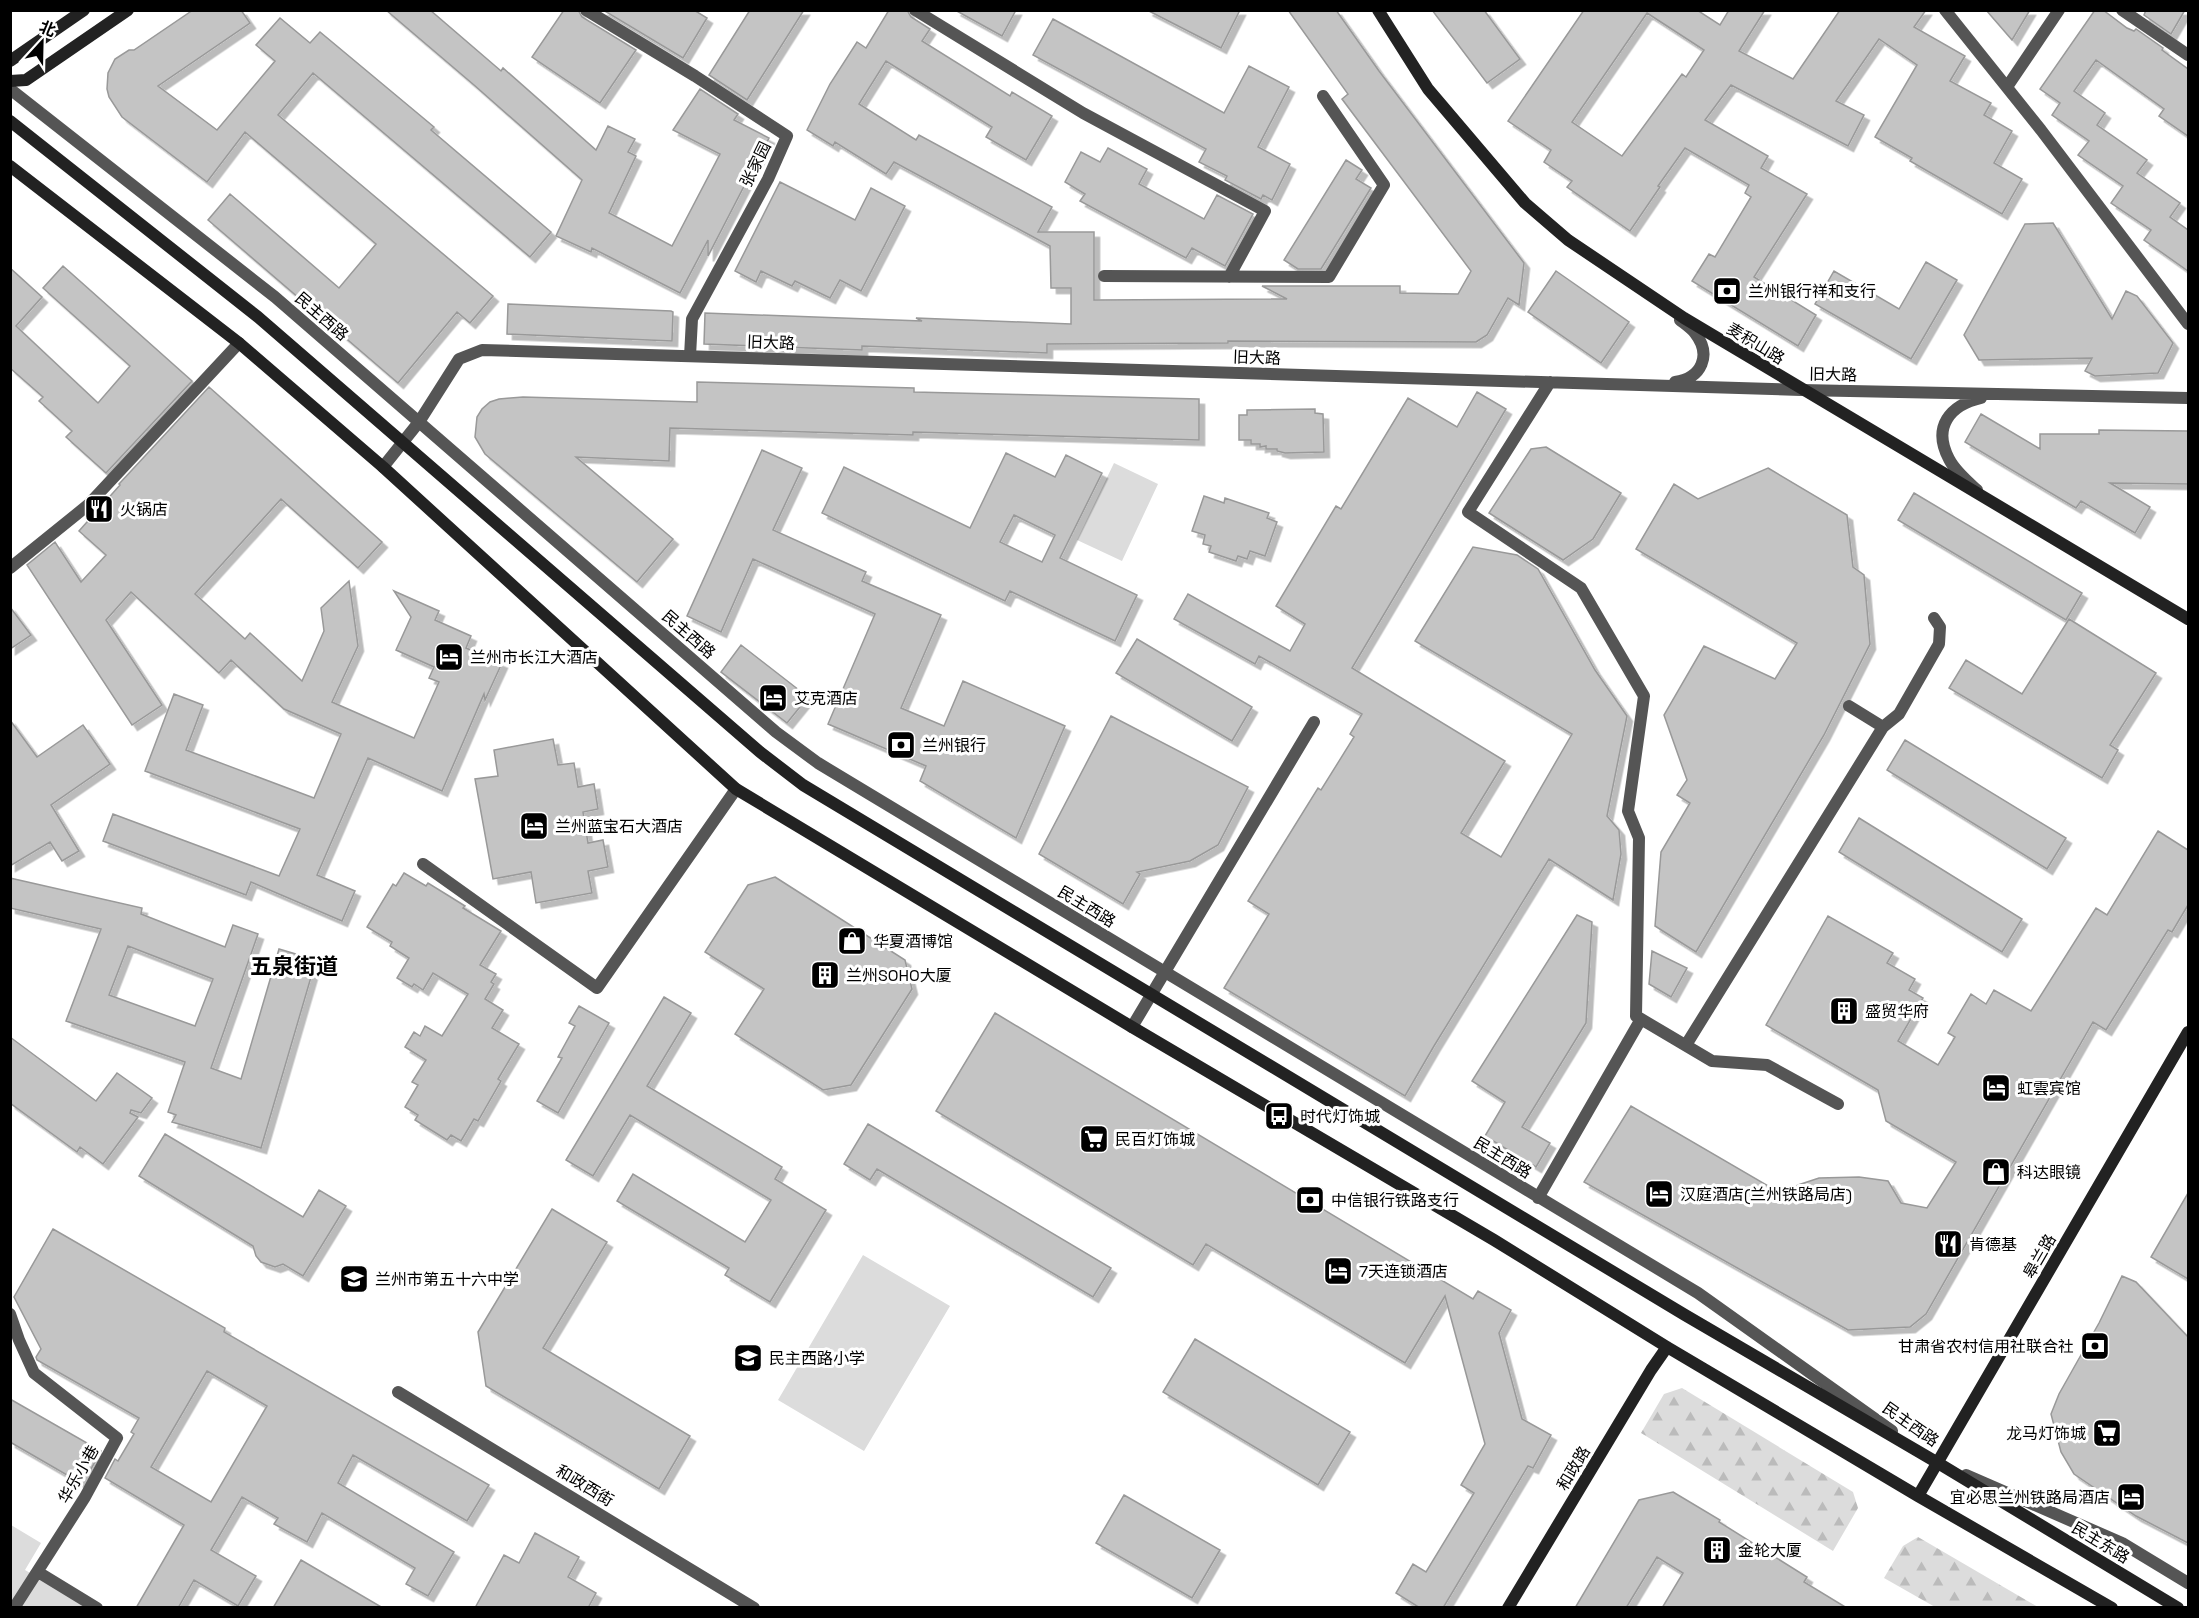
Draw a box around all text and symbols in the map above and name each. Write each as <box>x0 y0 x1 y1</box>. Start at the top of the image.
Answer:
north arrow <box>12 12 72 72</box>
text: 北 <box>36 16 59 41</box>
street label: 张家园 <box>735 138 775 190</box>
bank icon: 兰州银行祥和支行 <box>1711 275 1743 307</box>
place label: 兰州银行祥和支行 <box>1748 281 1876 302</box>
street label: 民主西路 <box>291 287 353 345</box>
street label: 麦积山路 <box>1723 318 1789 369</box>
street label: 旧大路 <box>747 331 795 354</box>
street label: 旧大路 <box>1233 346 1281 369</box>
street label: 旧大路 <box>1809 364 1857 385</box>
restaurant icon: 火锅店 <box>83 493 115 525</box>
place label: 火锅店 <box>120 499 168 520</box>
street label: 民主西路 <box>658 605 720 663</box>
hotel icon: 兰州市长江大酒店 <box>433 641 465 673</box>
place label: 兰州市长江大酒店 <box>470 647 598 668</box>
hotel icon: 艾克酒店 <box>757 682 789 714</box>
place label: 艾克酒店 <box>794 688 858 709</box>
bank icon: 兰州银行 <box>885 729 917 761</box>
place label: 兰州银行 <box>922 735 986 756</box>
hotel icon: 兰州蓝宝石大酒店 <box>518 810 550 842</box>
place label: 兰州蓝宝石大酒店 <box>555 816 683 837</box>
street label: 民主西路 <box>1054 881 1120 932</box>
shop icon: 华夏酒博馆 <box>836 925 868 957</box>
place label: 华夏酒博馆 <box>873 931 953 952</box>
district label: 五泉街道 <box>250 952 338 980</box>
building icon: 兰州SOHO大厦 <box>809 959 841 991</box>
place label: 兰州SOHO大厦 <box>846 965 952 986</box>
building icon: 盛贸华府 <box>1828 995 1860 1027</box>
place label: 盛贸华府 <box>1865 1001 1929 1022</box>
hotel icon: 虹雲宾馆 <box>1980 1072 2012 1104</box>
place label: 虹雲宾馆 <box>2017 1078 2081 1099</box>
bus stop icon: 时代灯饰城 <box>1263 1100 1295 1132</box>
place label: 时代灯饰城 <box>1300 1106 1380 1127</box>
supermarket icon: 民百灯饰城 <box>1078 1123 1110 1155</box>
place label: 民百灯饰城 <box>1115 1129 1195 1150</box>
street label: 民主西路 <box>1470 1132 1536 1183</box>
shop icon: 科达眼镜 <box>1980 1156 2012 1188</box>
place label: 科达眼镜 <box>2017 1162 2081 1183</box>
hotel icon: 汉庭酒店(兰州铁路局店) <box>1643 1178 1675 1210</box>
bank icon: 中信银行铁路支行 <box>1294 1184 1326 1216</box>
place label: 汉庭酒店(兰州铁路局店) <box>1680 1184 1852 1205</box>
place label: 中信银行铁路支行 <box>1331 1190 1459 1211</box>
restaurant icon: 肯德基 <box>1932 1228 1964 1260</box>
street label: 皋兰路 <box>2018 1230 2061 1282</box>
place label: 肯德基 <box>1969 1234 2017 1255</box>
hotel icon: 7天连锁酒店 <box>1322 1255 1354 1287</box>
place label: 7天连锁酒店 <box>1359 1261 1448 1282</box>
school or university icon: 兰州市第五十六中学 <box>338 1263 370 1295</box>
place label: 兰州市第五十六中学 <box>375 1269 519 1290</box>
bank icon: 甘肃省农村信用社联合社 <box>2079 1330 2111 1362</box>
place label: 甘肃省农村信用社联合社 <box>1898 1336 2074 1357</box>
school or university icon: 民主西路小学 <box>732 1342 764 1374</box>
place label: 民主西路小学 <box>769 1348 865 1369</box>
street label: 民主西路 <box>1878 1397 1943 1451</box>
supermarket icon: 龙马灯饰城 <box>2091 1417 2123 1449</box>
place label: 龙马灯饰城 <box>2006 1423 2086 1444</box>
street label: 华乐小巷 <box>53 1441 104 1507</box>
street label: 和政路 <box>1552 1442 1595 1494</box>
street label: 和政西街 <box>552 1460 618 1511</box>
hotel icon: 宜必思兰州铁路局酒店 <box>2115 1481 2147 1513</box>
place label: 宜必思兰州铁路局酒店 <box>1950 1487 2110 1508</box>
street label: 民主东路 <box>2068 1517 2134 1568</box>
building icon: 金轮大厦 <box>1701 1534 1733 1566</box>
place label: 金轮大厦 <box>1738 1540 1802 1561</box>

